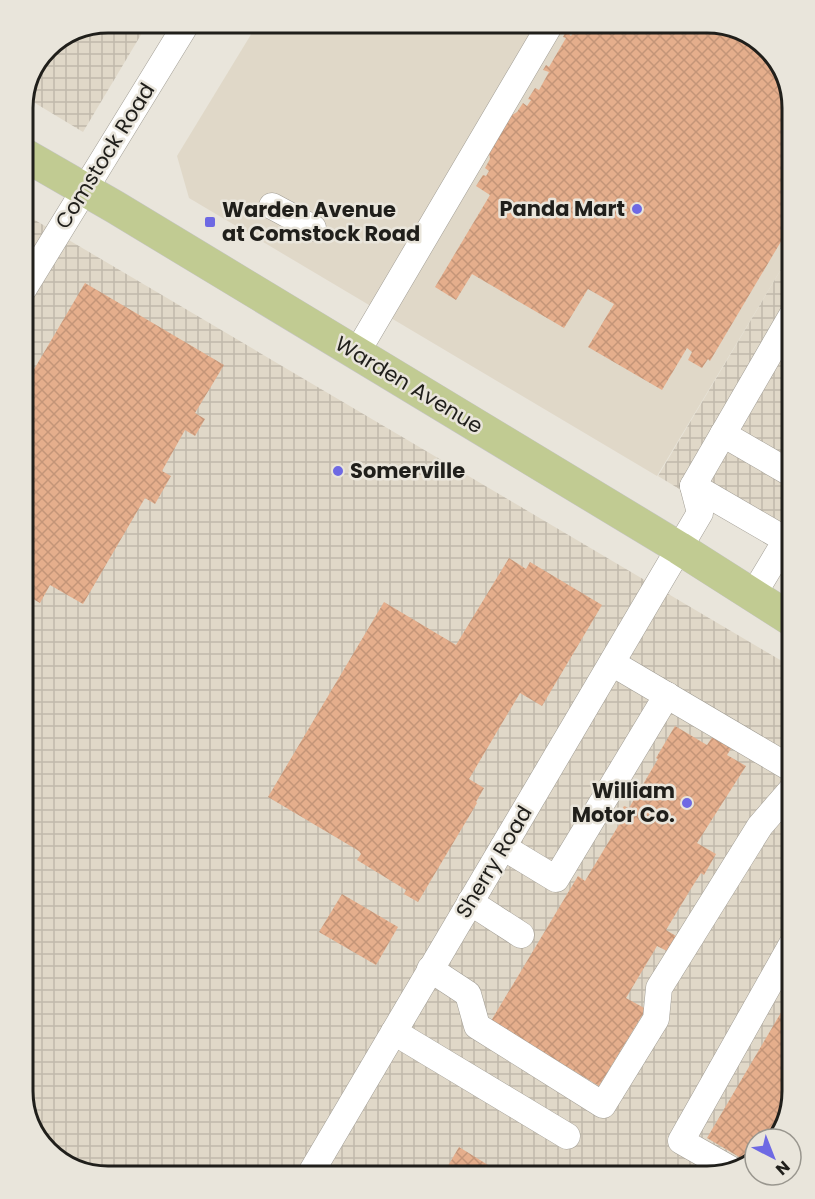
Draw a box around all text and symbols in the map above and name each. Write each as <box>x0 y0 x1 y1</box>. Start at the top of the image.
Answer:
street label: Comstock Road <box>48 77 161 234</box>
place label: Panda Mart <box>499 194 625 223</box>
place label: Warden Avenue at Comstock Road <box>222 195 420 248</box>
marker: Panda Mart <box>630 202 644 216</box>
marker: Warden Avenue at Comstock Road <box>203 215 217 229</box>
street label: Warden Avenue <box>330 329 489 440</box>
place label: Somerville <box>350 456 465 485</box>
marker: Somerville <box>331 464 345 478</box>
place label: William Motor Co. <box>572 776 675 829</box>
marker: William Motor Co. <box>680 796 694 810</box>
street label: Sherry Road <box>449 800 539 923</box>
north arrow <box>743 1127 803 1187</box>
text: N <box>771 1155 795 1180</box>

